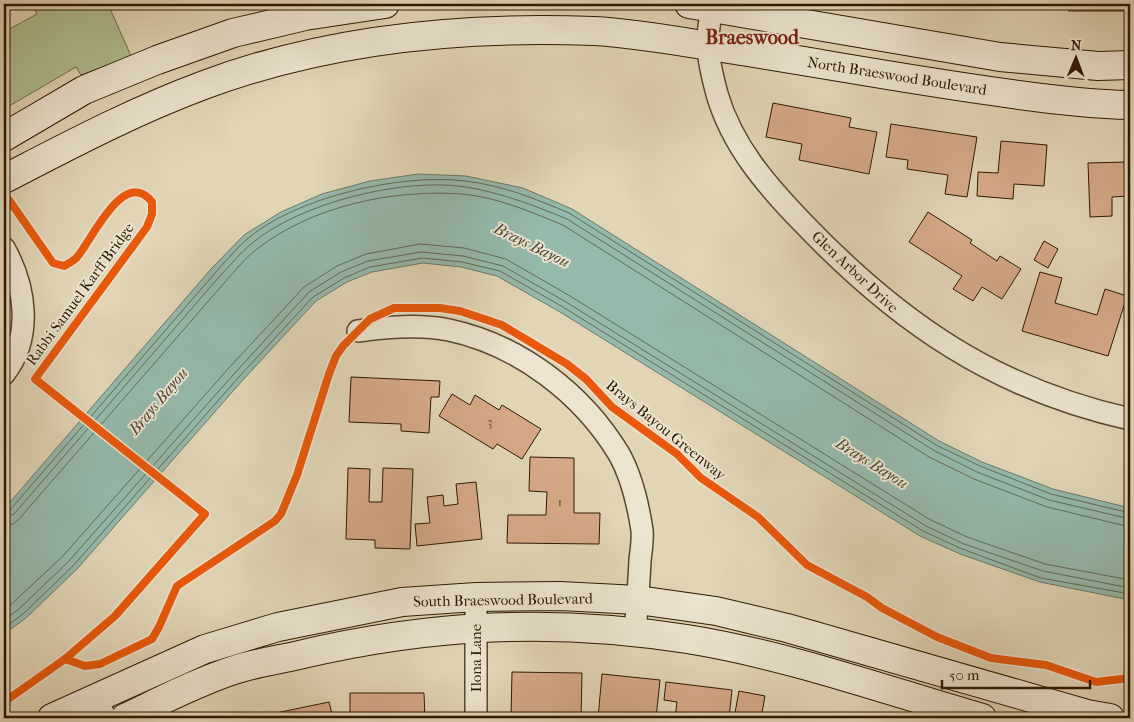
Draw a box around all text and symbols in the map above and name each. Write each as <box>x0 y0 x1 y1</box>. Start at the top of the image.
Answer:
district label: Braeswood <box>705 26 800 49</box>
north arrow <box>1052 32 1102 82</box>
text: N <box>1071 37 1082 54</box>
street label: North Braeswood Boulevard <box>806 53 989 99</box>
water label: Brays Bayou <box>490 218 573 272</box>
street label: Rabbi Samuel Karff Bridge <box>22 219 138 369</box>
street label: Glen Arbor Drive <box>808 227 902 317</box>
water label: Brays Bayou <box>124 363 192 439</box>
street label: Brays Bayou Greenway <box>603 376 730 484</box>
house number: 3 <box>488 415 493 429</box>
water label: Brays Bayou <box>831 433 912 493</box>
house number: 1 <box>558 495 562 509</box>
street label: South Braeswood Boulevard <box>413 589 594 611</box>
street label: Ilona Lane <box>467 623 485 692</box>
scale bar <box>942 657 1089 689</box>
text: 50 m <box>949 666 980 684</box>

